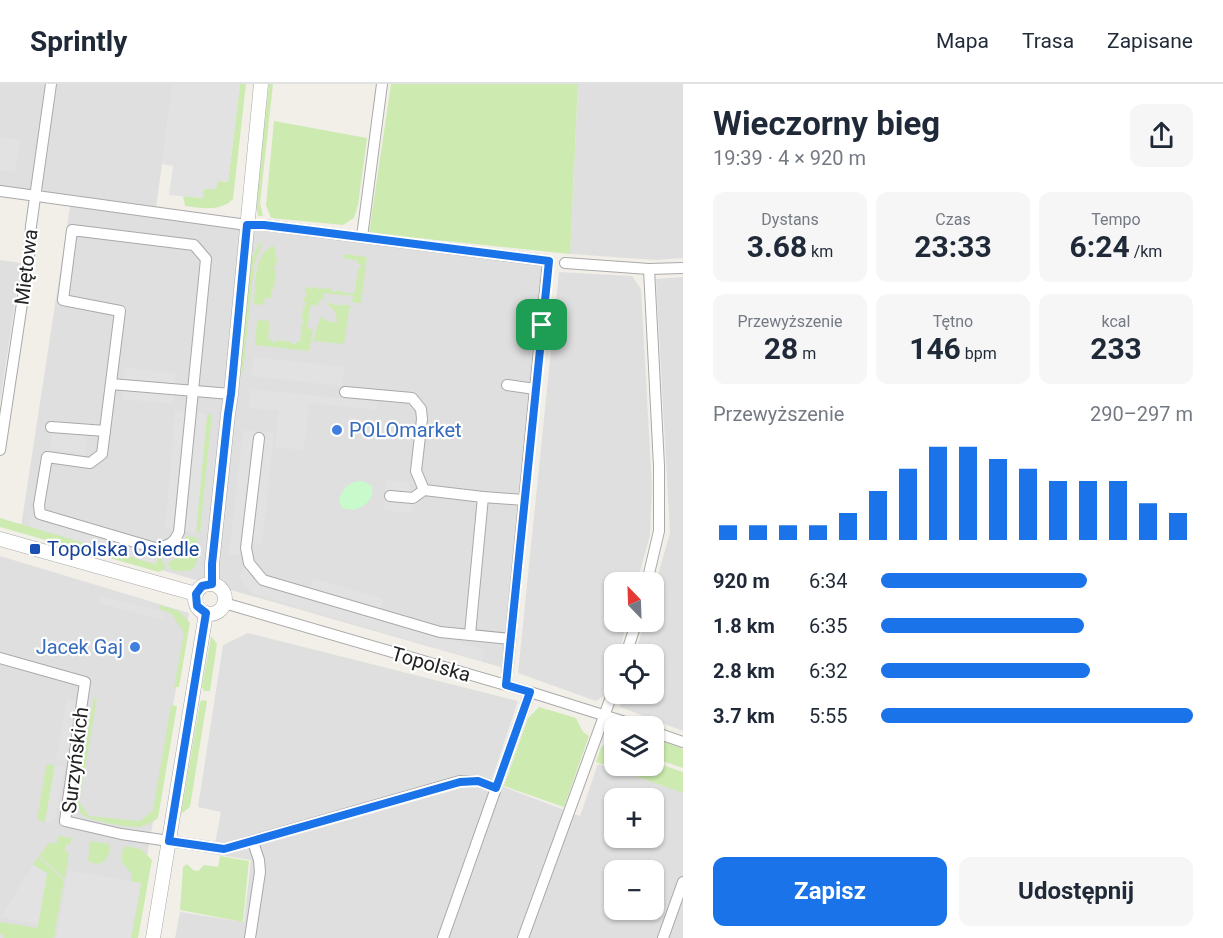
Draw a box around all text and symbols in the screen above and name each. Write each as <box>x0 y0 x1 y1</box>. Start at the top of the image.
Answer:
text: Sprintly <box>30 25 127 58</box>
text: Mapa <box>936 29 989 53</box>
text: Trasa <box>1022 29 1074 53</box>
text: Zapisane <box>1107 29 1193 53</box>
text: Wieczorny bieg <box>713 104 940 143</box>
button: share <box>1130 104 1193 167</box>
text: 19:39 · 4 × 920 m <box>713 146 866 170</box>
text: Dystans <box>761 210 819 229</box>
text: Czas <box>935 210 971 229</box>
text: Tempo <box>1091 210 1141 229</box>
street label: Miętowa <box>9 228 43 306</box>
text: 3.68 <box>747 229 807 264</box>
text: 23:33 <box>914 229 992 264</box>
text: 6:24 <box>1070 229 1130 264</box>
text: km <box>807 242 833 261</box>
text: /km <box>1130 242 1162 261</box>
pin <box>516 299 567 350</box>
icon: arrive <box>525 308 558 341</box>
text: Przewyższenie <box>737 312 843 331</box>
text: Tętno <box>933 312 973 331</box>
text: kcal <box>1102 312 1130 331</box>
text: 28 <box>764 331 798 366</box>
text: 146 <box>909 331 961 366</box>
text: 233 <box>1090 331 1142 366</box>
text: m <box>798 344 816 363</box>
text: bpm <box>961 344 997 363</box>
text: Przewyższenie <box>713 402 844 426</box>
text: 290–297 m <box>1090 402 1193 426</box>
place label: POLOmarket <box>349 418 462 442</box>
marker: POLOmarket <box>330 423 344 437</box>
place label: Topolska Osiedle <box>47 537 199 561</box>
marker: Topolska Osiedle <box>28 542 42 556</box>
text: 920 m <box>713 569 770 593</box>
text: 6:34 <box>809 569 848 593</box>
north arrow <box>604 572 664 632</box>
map controls <box>604 572 664 920</box>
text: 1.8 km <box>713 614 775 638</box>
text: 6:35 <box>809 614 848 638</box>
place label: Jacek Gaj <box>36 635 123 659</box>
marker: Jacek Gaj <box>128 640 142 654</box>
street label: Topolska <box>389 641 473 687</box>
button: locate <box>604 644 664 704</box>
text: 2.8 km <box>713 659 775 683</box>
text: 6:32 <box>809 659 848 683</box>
text: 3.7 km <box>713 704 775 728</box>
text: 5:55 <box>809 704 848 728</box>
street label: Surzyńskich <box>57 705 93 815</box>
button: layers <box>604 716 664 776</box>
button: + <box>604 788 664 848</box>
button: Zapisz <box>713 857 947 926</box>
button: Udostępnij <box>959 857 1193 926</box>
button: − <box>604 860 664 920</box>

